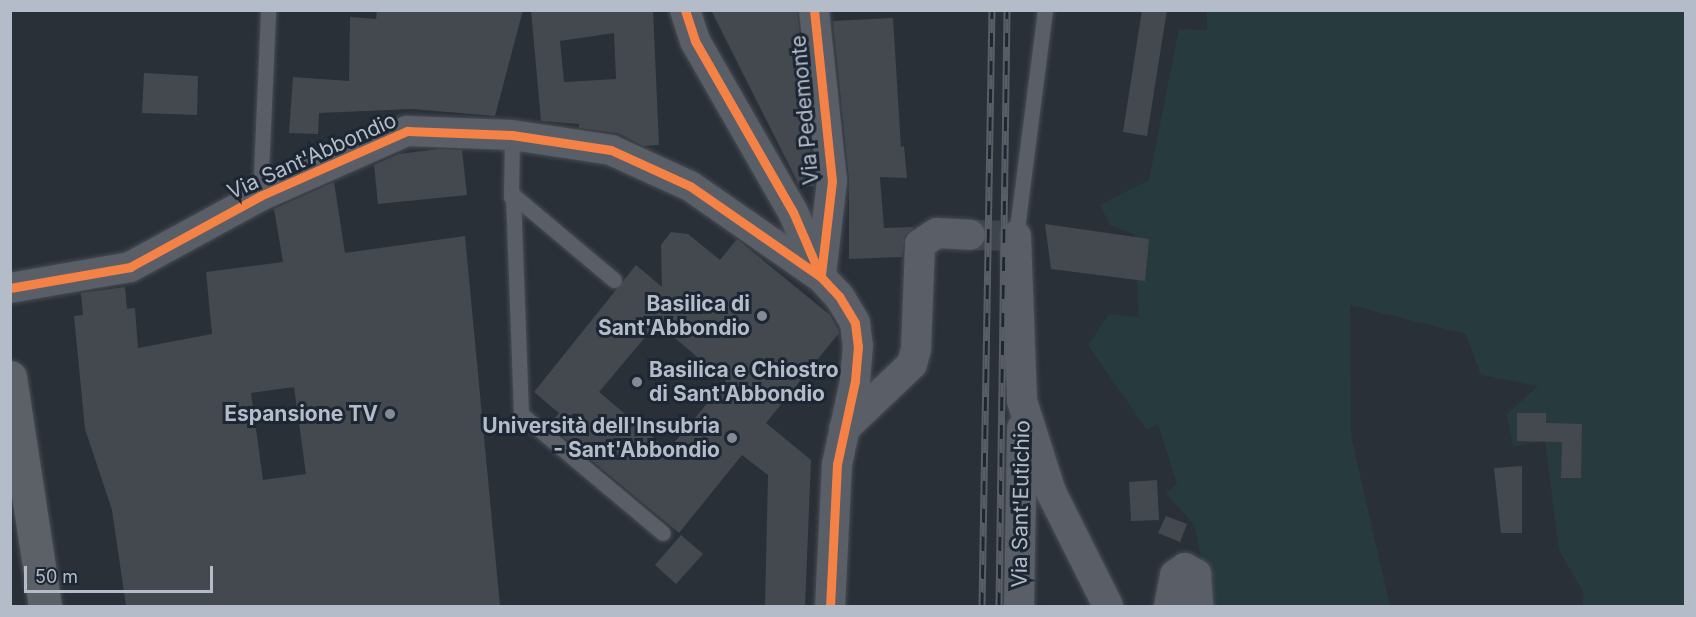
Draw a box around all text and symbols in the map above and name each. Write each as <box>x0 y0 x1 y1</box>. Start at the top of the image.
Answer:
street label: Via Pedemonte <box>786 34 824 186</box>
street label: Via Sant'Abbondio <box>224 107 400 205</box>
place label: Basilica di Sant'Abbondio <box>598 291 750 341</box>
marker: Basilica di Sant'Abbondio <box>755 309 769 323</box>
place label: Basilica e Chiostro di Sant'Abbondio <box>649 357 839 407</box>
marker: Basilica e Chiostro di Sant'Abbondio <box>630 375 644 389</box>
place label: Espansione TV <box>224 401 378 427</box>
marker: Espansione TV <box>383 407 397 421</box>
place label: Università dell'Insubria - Sant'Abbondio <box>482 413 720 463</box>
street label: Via Sant'Eutichio <box>1007 420 1035 588</box>
marker: Università dell'Insubria - Sant'Abbondio <box>725 431 739 445</box>
scale bar <box>27 554 216 592</box>
text: 50 m <box>35 566 78 587</box>

